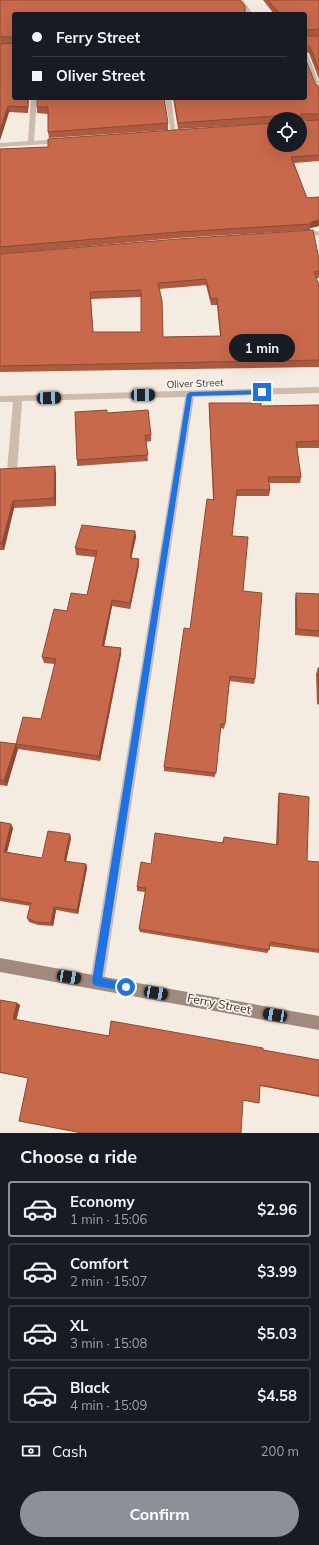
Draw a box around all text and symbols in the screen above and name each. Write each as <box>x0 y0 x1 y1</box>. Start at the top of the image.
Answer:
text: Ferry Street <box>56 28 140 47</box>
text: Oliver Street <box>56 66 145 85</box>
map controls <box>267 112 307 152</box>
button: locate <box>267 112 307 152</box>
callout: 1 min <box>229 334 295 362</box>
text: 1 min <box>245 340 279 356</box>
street label: Oliver Street <box>166 376 224 391</box>
route end <box>253 383 271 401</box>
car <box>131 389 155 401</box>
car <box>37 392 61 404</box>
car <box>56 969 82 985</box>
route start <box>117 978 135 996</box>
car <box>143 985 169 1001</box>
street label: Ferry Street <box>186 990 252 1017</box>
car <box>262 1007 288 1023</box>
text: Choose a ride <box>20 1145 137 1168</box>
icon: car <box>22 1191 58 1227</box>
text: Economy <box>70 1192 135 1211</box>
text: $2.96 <box>257 1200 297 1219</box>
text: 1 min · 15:06 <box>70 1211 147 1227</box>
icon: car <box>22 1253 58 1289</box>
text: Comfort <box>70 1254 128 1273</box>
text: $3.99 <box>257 1262 297 1281</box>
text: 2 min · 15:07 <box>70 1273 147 1289</box>
icon: car <box>22 1315 58 1351</box>
text: XL <box>70 1316 88 1335</box>
text: $5.03 <box>257 1324 297 1343</box>
text: 3 min · 15:08 <box>70 1335 147 1351</box>
icon: car <box>22 1377 58 1413</box>
text: Black <box>70 1378 109 1397</box>
text: $4.58 <box>257 1386 297 1405</box>
text: 4 min · 15:09 <box>70 1397 147 1413</box>
icon: cash <box>20 1440 42 1462</box>
text: Cash <box>52 1442 87 1461</box>
text: 200 m <box>261 1443 299 1459</box>
button: Confirm <box>20 1491 299 1537</box>

